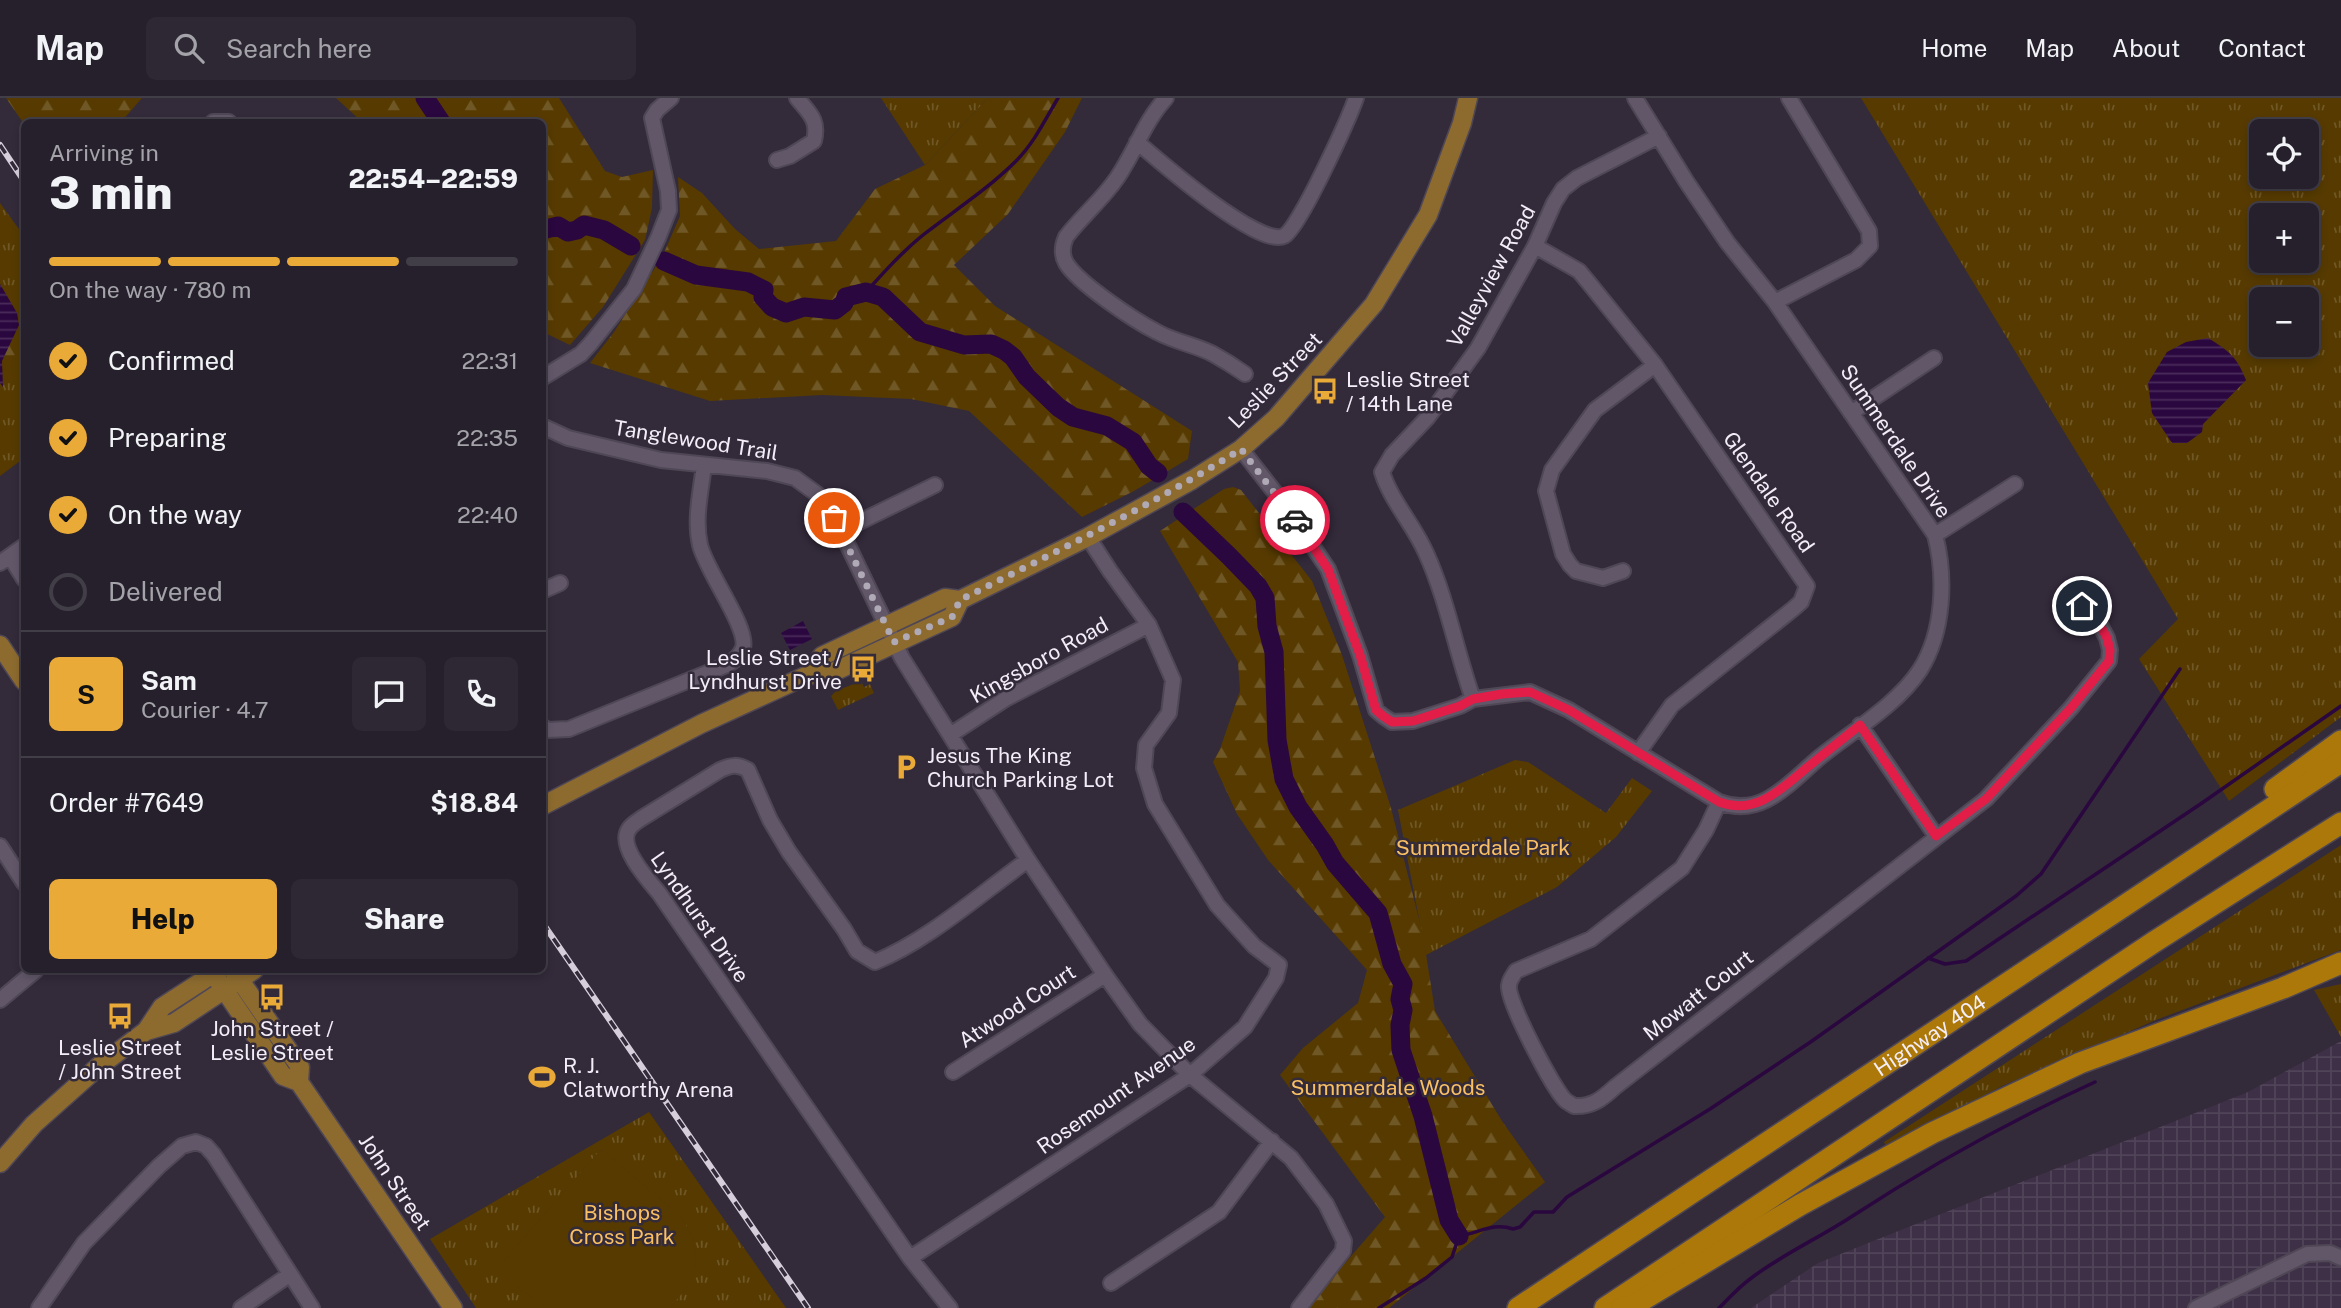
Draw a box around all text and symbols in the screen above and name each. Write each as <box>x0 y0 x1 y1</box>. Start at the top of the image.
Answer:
search box <box>146 17 636 80</box>
text: Map <box>35 29 104 67</box>
icon: search <box>170 29 208 67</box>
text: Search here <box>226 33 372 64</box>
text: Home <box>1921 34 1987 62</box>
text: Map <box>2025 34 2074 62</box>
text: About <box>2112 34 2180 62</box>
text: Contact <box>2218 34 2306 62</box>
map controls <box>2249 119 2319 357</box>
button: locate <box>2249 119 2319 189</box>
text: Arriving in <box>49 139 159 166</box>
text: 22:54–22:59 <box>348 163 518 194</box>
text: 3 min <box>49 165 173 219</box>
street label: Valleyview Road <box>1442 201 1540 351</box>
button: + <box>2249 203 2319 273</box>
text: On the way · 780 m <box>49 276 251 303</box>
button: − <box>2249 287 2319 357</box>
street label: Leslie Street <box>1223 327 1327 433</box>
icon: check <box>49 342 87 380</box>
text: Confirmed <box>108 345 235 376</box>
text: 22:31 <box>462 347 518 374</box>
street label: Summerdale Drive <box>1835 359 1957 523</box>
place label: Leslie Street / 14th Lane <box>1346 367 1470 416</box>
bus stop icon: Leslie Street / 14th Lane <box>1310 376 1340 406</box>
street label: Tanglewood Trail <box>612 415 780 465</box>
icon: check <box>49 419 87 457</box>
text: Preparing <box>108 422 227 453</box>
text: 22:35 <box>456 424 518 451</box>
street label: Glendale Road <box>1718 427 1820 557</box>
courier <box>1260 485 1330 555</box>
pin <box>804 488 864 548</box>
icon: check <box>49 496 87 534</box>
text: On the way <box>108 499 242 530</box>
icon: bag <box>815 499 853 537</box>
text: 22:40 <box>457 501 518 528</box>
icon: car <box>1276 501 1314 539</box>
text: Delivered <box>108 576 223 607</box>
pin <box>2052 576 2112 636</box>
icon: home <box>2063 587 2101 625</box>
street label: Kingsboro Road <box>966 612 1112 708</box>
place label: Leslie Street / Lyndhurst Drive <box>688 645 843 694</box>
bus stop icon: Leslie Street / Lyndhurst Drive <box>848 654 878 684</box>
button: chat <box>352 657 426 731</box>
button: phone <box>444 657 518 731</box>
text: Sam <box>141 665 197 696</box>
text: S <box>77 679 95 710</box>
text: Courier · 4.7 <box>141 696 269 723</box>
place label: Jesus The King Church Parking Lot <box>927 743 1114 792</box>
parking icon: Jesus The King Church Parking Lot <box>891 752 921 782</box>
text: Order #7649 <box>49 787 204 818</box>
text: $18.84 <box>430 787 518 818</box>
park label: Summerdale Park <box>1396 835 1570 860</box>
street label: Lyndhurst Drive <box>646 847 754 987</box>
button: Help <box>49 879 277 959</box>
button: Share <box>291 879 518 959</box>
street label: Mowatt Court <box>1638 944 1758 1046</box>
street label: Atwood Court <box>954 959 1080 1053</box>
bus stop icon: John Street / Leslie Street <box>257 982 287 1012</box>
street label: Highway 404 <box>1869 989 1990 1081</box>
bus stop icon: Leslie Street / John Street <box>105 1001 135 1031</box>
place label: John Street / Leslie Street <box>210 1016 334 1065</box>
street label: Rosemount Avenue <box>1032 1031 1200 1159</box>
place label: Leslie Street / John Street <box>58 1035 182 1084</box>
place label: R. J. Clatworthy Arena <box>563 1053 734 1102</box>
sports icon: R. J. Clatworthy Arena <box>527 1062 557 1092</box>
park label: Summerdale Woods <box>1291 1075 1486 1100</box>
street label: John Street <box>354 1129 436 1235</box>
park label: Bishops Cross Park <box>569 1200 675 1249</box>

